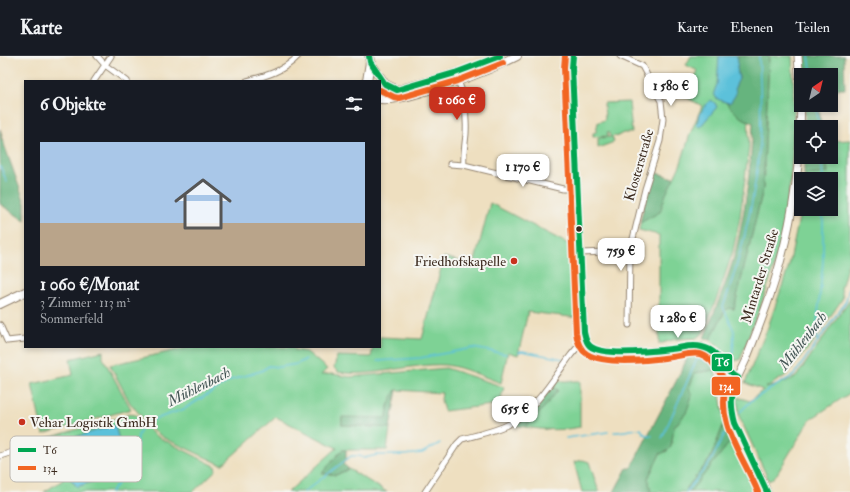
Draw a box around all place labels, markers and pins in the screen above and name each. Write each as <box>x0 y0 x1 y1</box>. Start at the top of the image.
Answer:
pin: 1 580 € <box>634 73 708 107</box>
pin: 1 060 € <box>420 87 494 121</box>
pin: 1 170 € <box>486 154 560 188</box>
unlabelled marker <box>574 224 584 234</box>
pin: 759 € <box>593 238 649 272</box>
place label: Friedhofskapelle <box>414 253 506 271</box>
marker: Friedhofskapelle <box>509 256 519 266</box>
pin: 1 280 € <box>641 305 715 339</box>
pin: 655 € <box>487 396 543 430</box>
place label: Vehar Logistik GmbH <box>30 414 157 431</box>
marker: Vehar Logistik GmbH <box>17 417 27 427</box>

